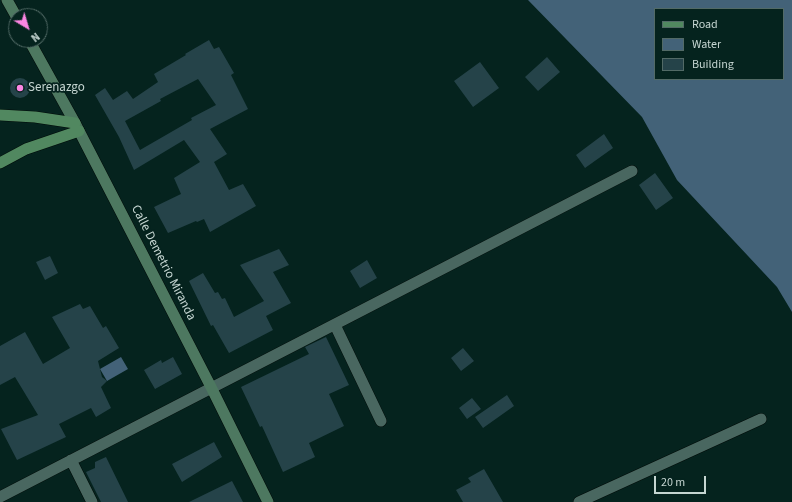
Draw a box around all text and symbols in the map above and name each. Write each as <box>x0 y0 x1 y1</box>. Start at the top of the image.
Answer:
north arrow <box>8 8 48 48</box>
legend <box>654 8 784 80</box>
text: Road <box>692 16 718 33</box>
text: N <box>28 29 43 45</box>
text: Water <box>692 36 721 53</box>
text: Building <box>692 56 734 73</box>
place label: Serenazgo <box>28 80 85 96</box>
marker: Serenazgo <box>15 83 25 93</box>
street label: Calle Demetrio Miranda <box>127 203 199 323</box>
scale bar <box>656 468 708 494</box>
text: 20 m <box>661 474 685 491</box>

